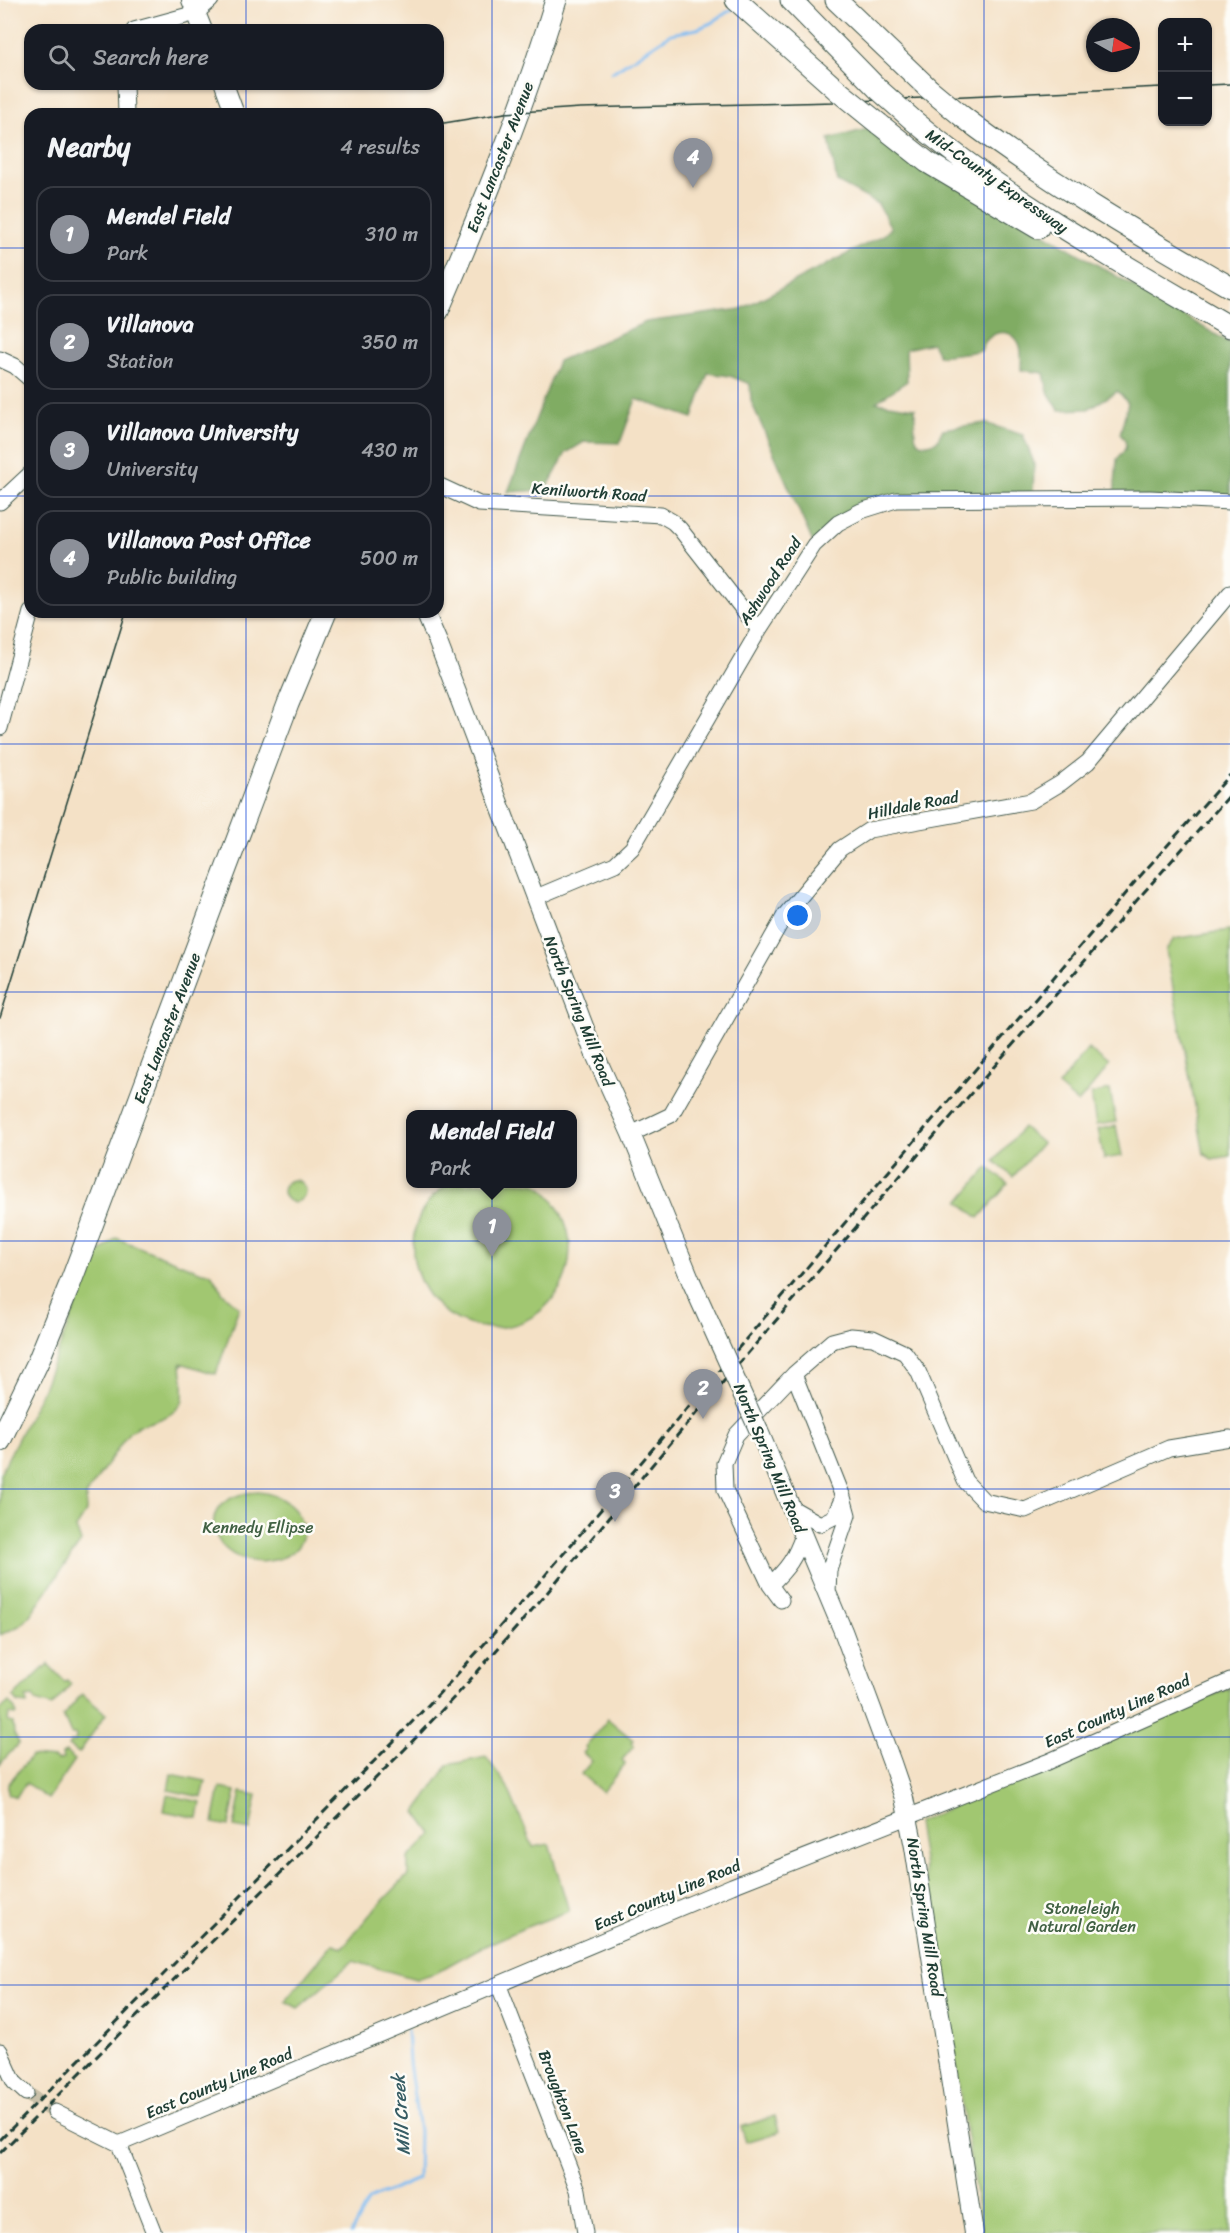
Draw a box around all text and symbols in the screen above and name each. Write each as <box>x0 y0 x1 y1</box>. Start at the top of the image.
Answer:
north arrow <box>1086 18 1140 72</box>
map controls <box>1158 18 1212 126</box>
button: + <box>1158 18 1212 72</box>
search box <box>24 24 444 90</box>
text: Search here <box>93 38 209 77</box>
icon: search <box>45 41 78 74</box>
button: − <box>1158 72 1212 126</box>
street label: East Lancaster Avenue <box>458 77 542 237</box>
street label: Mid-County Expressway <box>919 121 1075 242</box>
text: Nearby <box>48 124 130 170</box>
text: 4 results <box>340 130 420 165</box>
pin: 4 <box>674 138 712 188</box>
text: Mendel Field <box>107 197 230 236</box>
text: 1 <box>65 217 74 252</box>
text: 310 m <box>365 217 418 252</box>
text: Park <box>107 236 148 271</box>
text: Villanova <box>107 305 194 344</box>
text: 2 <box>64 325 75 360</box>
text: 350 m <box>362 325 418 360</box>
text: Station <box>107 344 173 379</box>
text: Villanova University <box>107 413 298 452</box>
text: 3 <box>64 433 75 468</box>
text: 430 m <box>361 433 418 468</box>
text: University <box>107 452 198 487</box>
street label: Kenilworth Road <box>531 474 649 511</box>
text: Villanova Post Office <box>107 521 311 560</box>
street label: Ashwood Road <box>730 530 810 632</box>
text: 4 <box>63 541 76 576</box>
text: 500 m <box>360 541 418 576</box>
text: Public building <box>107 560 237 595</box>
street label: Hilldale Road <box>865 782 962 828</box>
your location <box>783 901 812 930</box>
street label: North Spring Mill Road <box>535 931 623 1092</box>
street label: East Lancaster Avenue <box>125 948 209 1108</box>
popup <box>406 1110 577 1188</box>
text: Mendel Field <box>430 1112 553 1151</box>
text: Park <box>430 1151 471 1186</box>
pin: 1 <box>472 1208 512 1257</box>
pin: 2 <box>684 1370 722 1419</box>
street label: North Spring Mill Road <box>725 1378 815 1539</box>
pin: 3 <box>596 1472 634 1522</box>
park label: Kennedy Ellipse <box>203 1513 313 1542</box>
street label: East County Line Road <box>1039 1665 1196 1756</box>
street label: North Spring Mill Road <box>898 1835 952 2000</box>
street label: East County Line Road <box>589 1850 746 1939</box>
park label: Stoneleigh Natural Garden <box>1028 1894 1136 1941</box>
street label: East County Line Road <box>141 2038 298 2127</box>
street label: Broughton Lane <box>530 2046 596 2158</box>
water label: Mill Creek <box>382 2071 420 2156</box>

